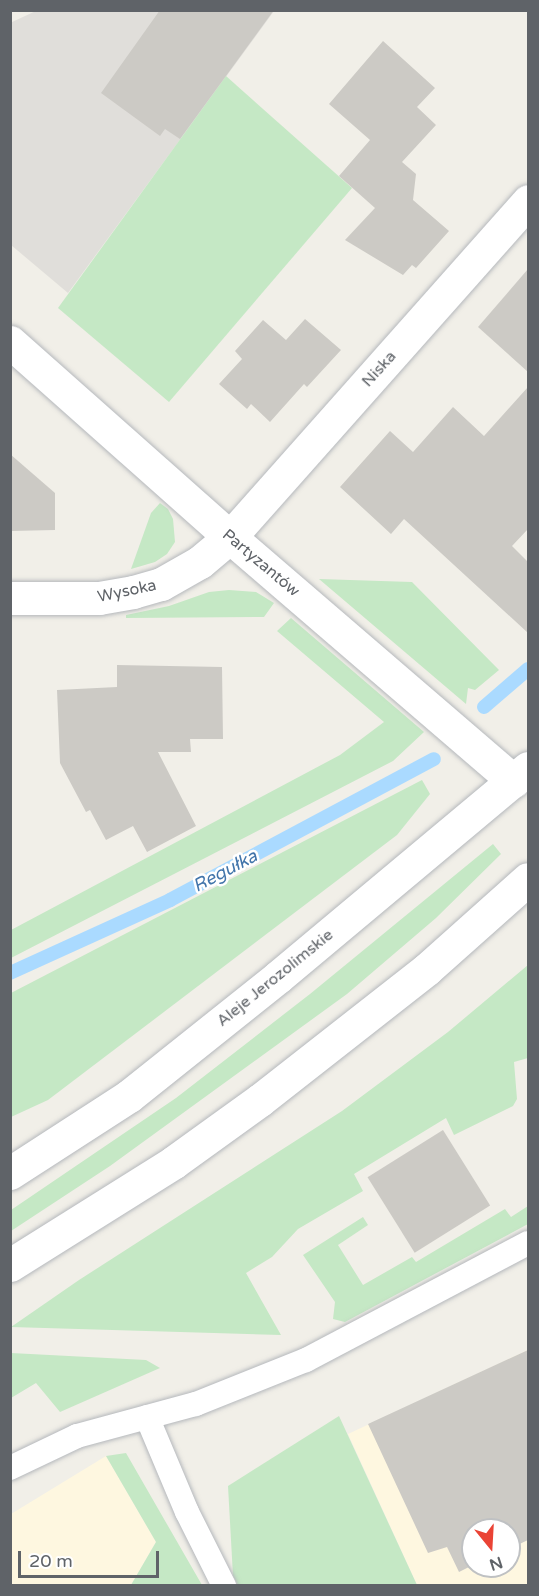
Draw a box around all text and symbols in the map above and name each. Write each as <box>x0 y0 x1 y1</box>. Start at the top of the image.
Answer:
street label: Niska <box>358 347 400 391</box>
street label: Partyzantów <box>218 525 304 601</box>
street label: Wysoka <box>96 575 158 607</box>
water label: Regułka <box>189 845 261 897</box>
street label: Aleje Jerozolimskie <box>213 925 337 1031</box>
north arrow <box>461 1518 521 1578</box>
scale bar <box>21 1539 162 1577</box>
text: 20 m <box>29 1550 73 1572</box>
text: N <box>487 1552 505 1575</box>

